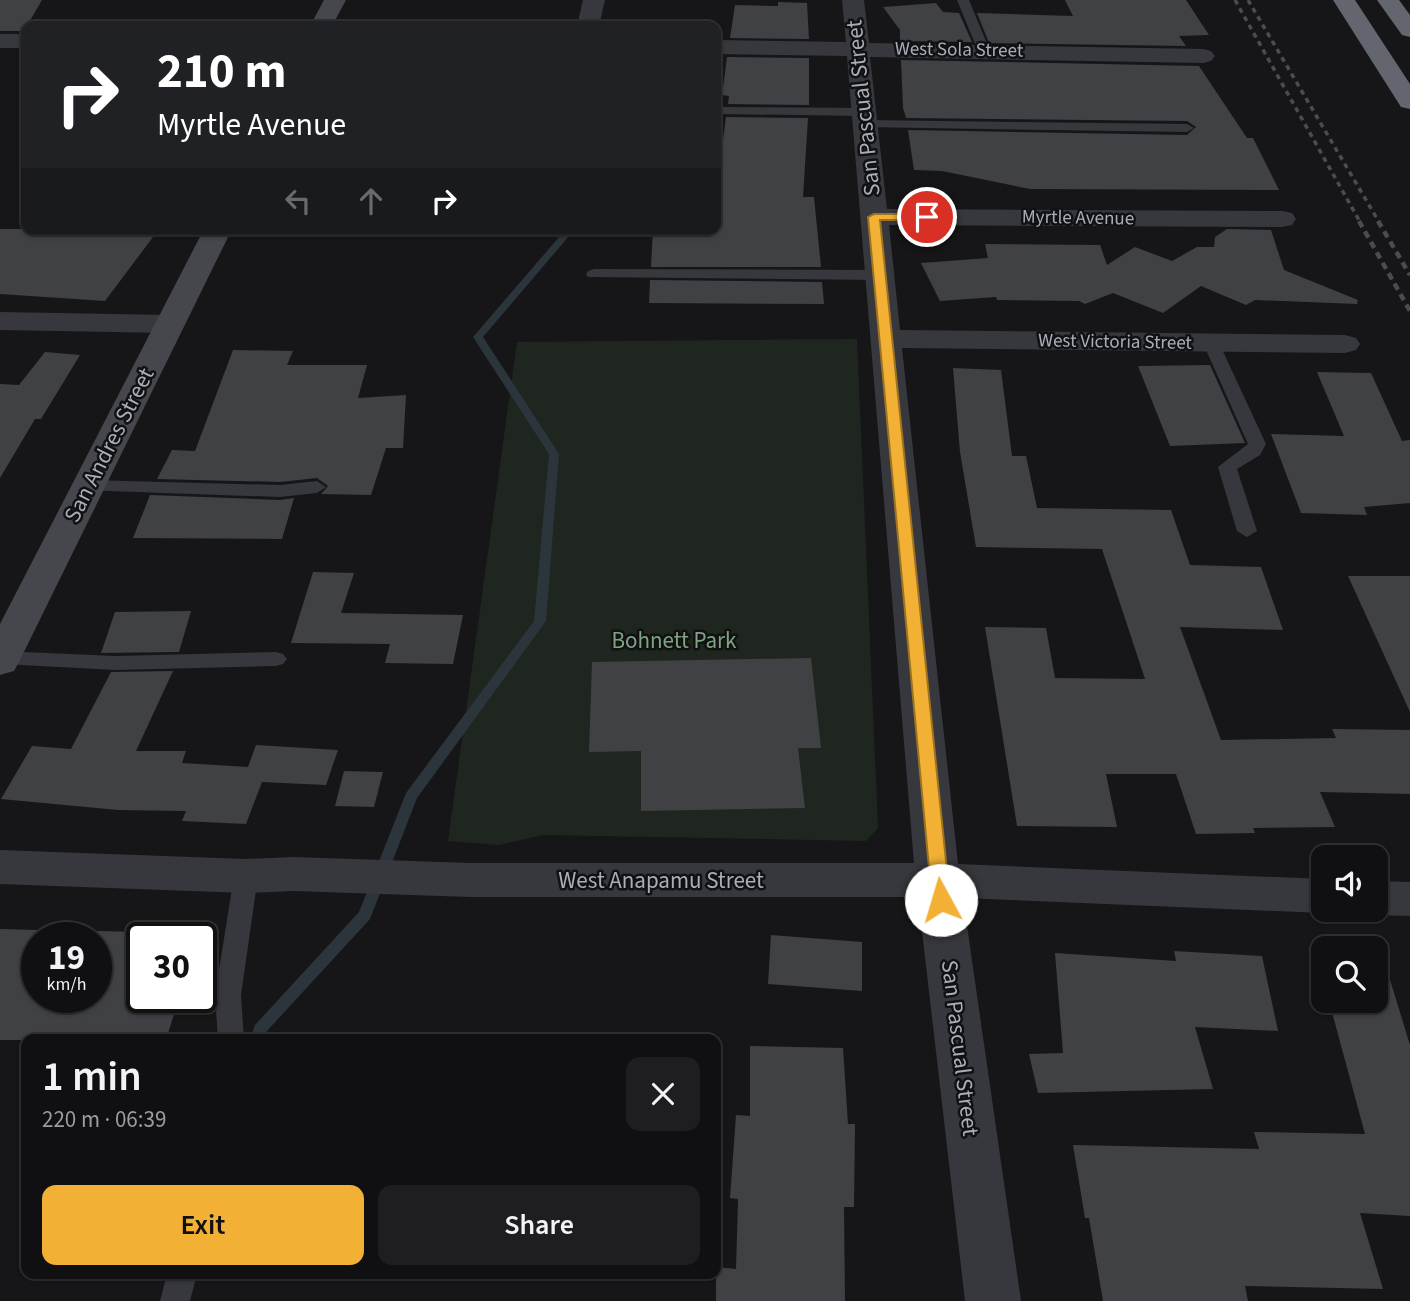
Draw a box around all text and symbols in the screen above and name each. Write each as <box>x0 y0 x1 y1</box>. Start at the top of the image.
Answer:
street label: San Pascual Street <box>837 18 889 198</box>
street label: West Sola Street <box>895 35 1024 65</box>
text: 210 m <box>157 37 286 107</box>
icon: right <box>42 49 133 140</box>
text: Myrtle Avenue <box>157 102 346 148</box>
icon: left <box>279 182 317 220</box>
icon: ahead <box>352 182 390 220</box>
icon: right <box>425 182 463 220</box>
pin <box>897 187 957 247</box>
icon: arrive <box>908 198 946 236</box>
street label: Myrtle Avenue <box>1022 204 1134 232</box>
street label: West Victoria Street <box>1038 327 1193 357</box>
street label: San Andres Street <box>56 362 162 528</box>
park label: Bohnett Park <box>612 624 737 657</box>
map controls <box>1311 845 1388 1013</box>
button: sound <box>1311 845 1388 922</box>
position arrow <box>904 863 978 937</box>
street label: West Anapamu Street <box>558 864 764 897</box>
speed limit sign: 30 <box>126 922 217 1013</box>
text: 19 <box>48 933 85 983</box>
button: search <box>1311 936 1388 1013</box>
street label: San Pascual Street <box>933 958 987 1138</box>
text: km/h <box>47 972 86 997</box>
text: 1 min <box>42 1047 142 1107</box>
button: close <box>626 1057 700 1131</box>
text: 220 m · 06:39 <box>42 1103 166 1136</box>
button: Exit <box>42 1185 364 1265</box>
button: Share <box>378 1185 700 1265</box>

